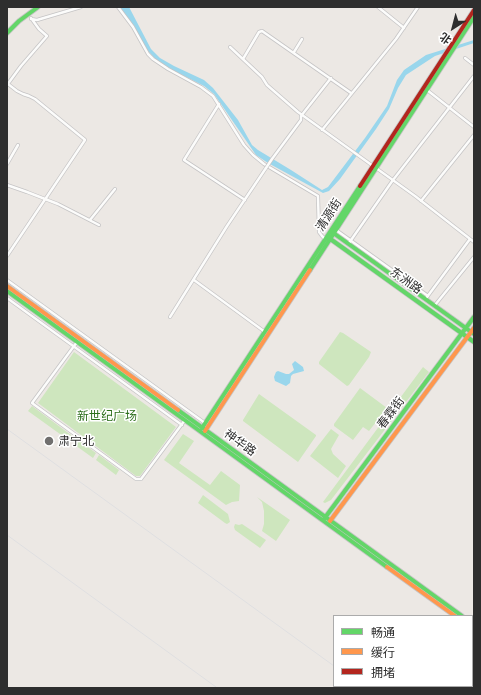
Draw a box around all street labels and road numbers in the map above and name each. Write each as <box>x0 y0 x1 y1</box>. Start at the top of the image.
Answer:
street label: 清源街 <box>313 196 345 234</box>
street label: 东洲路 <box>387 265 425 297</box>
street label: 春霖街 <box>374 394 408 432</box>
street label: 神华路 <box>221 427 259 459</box>

